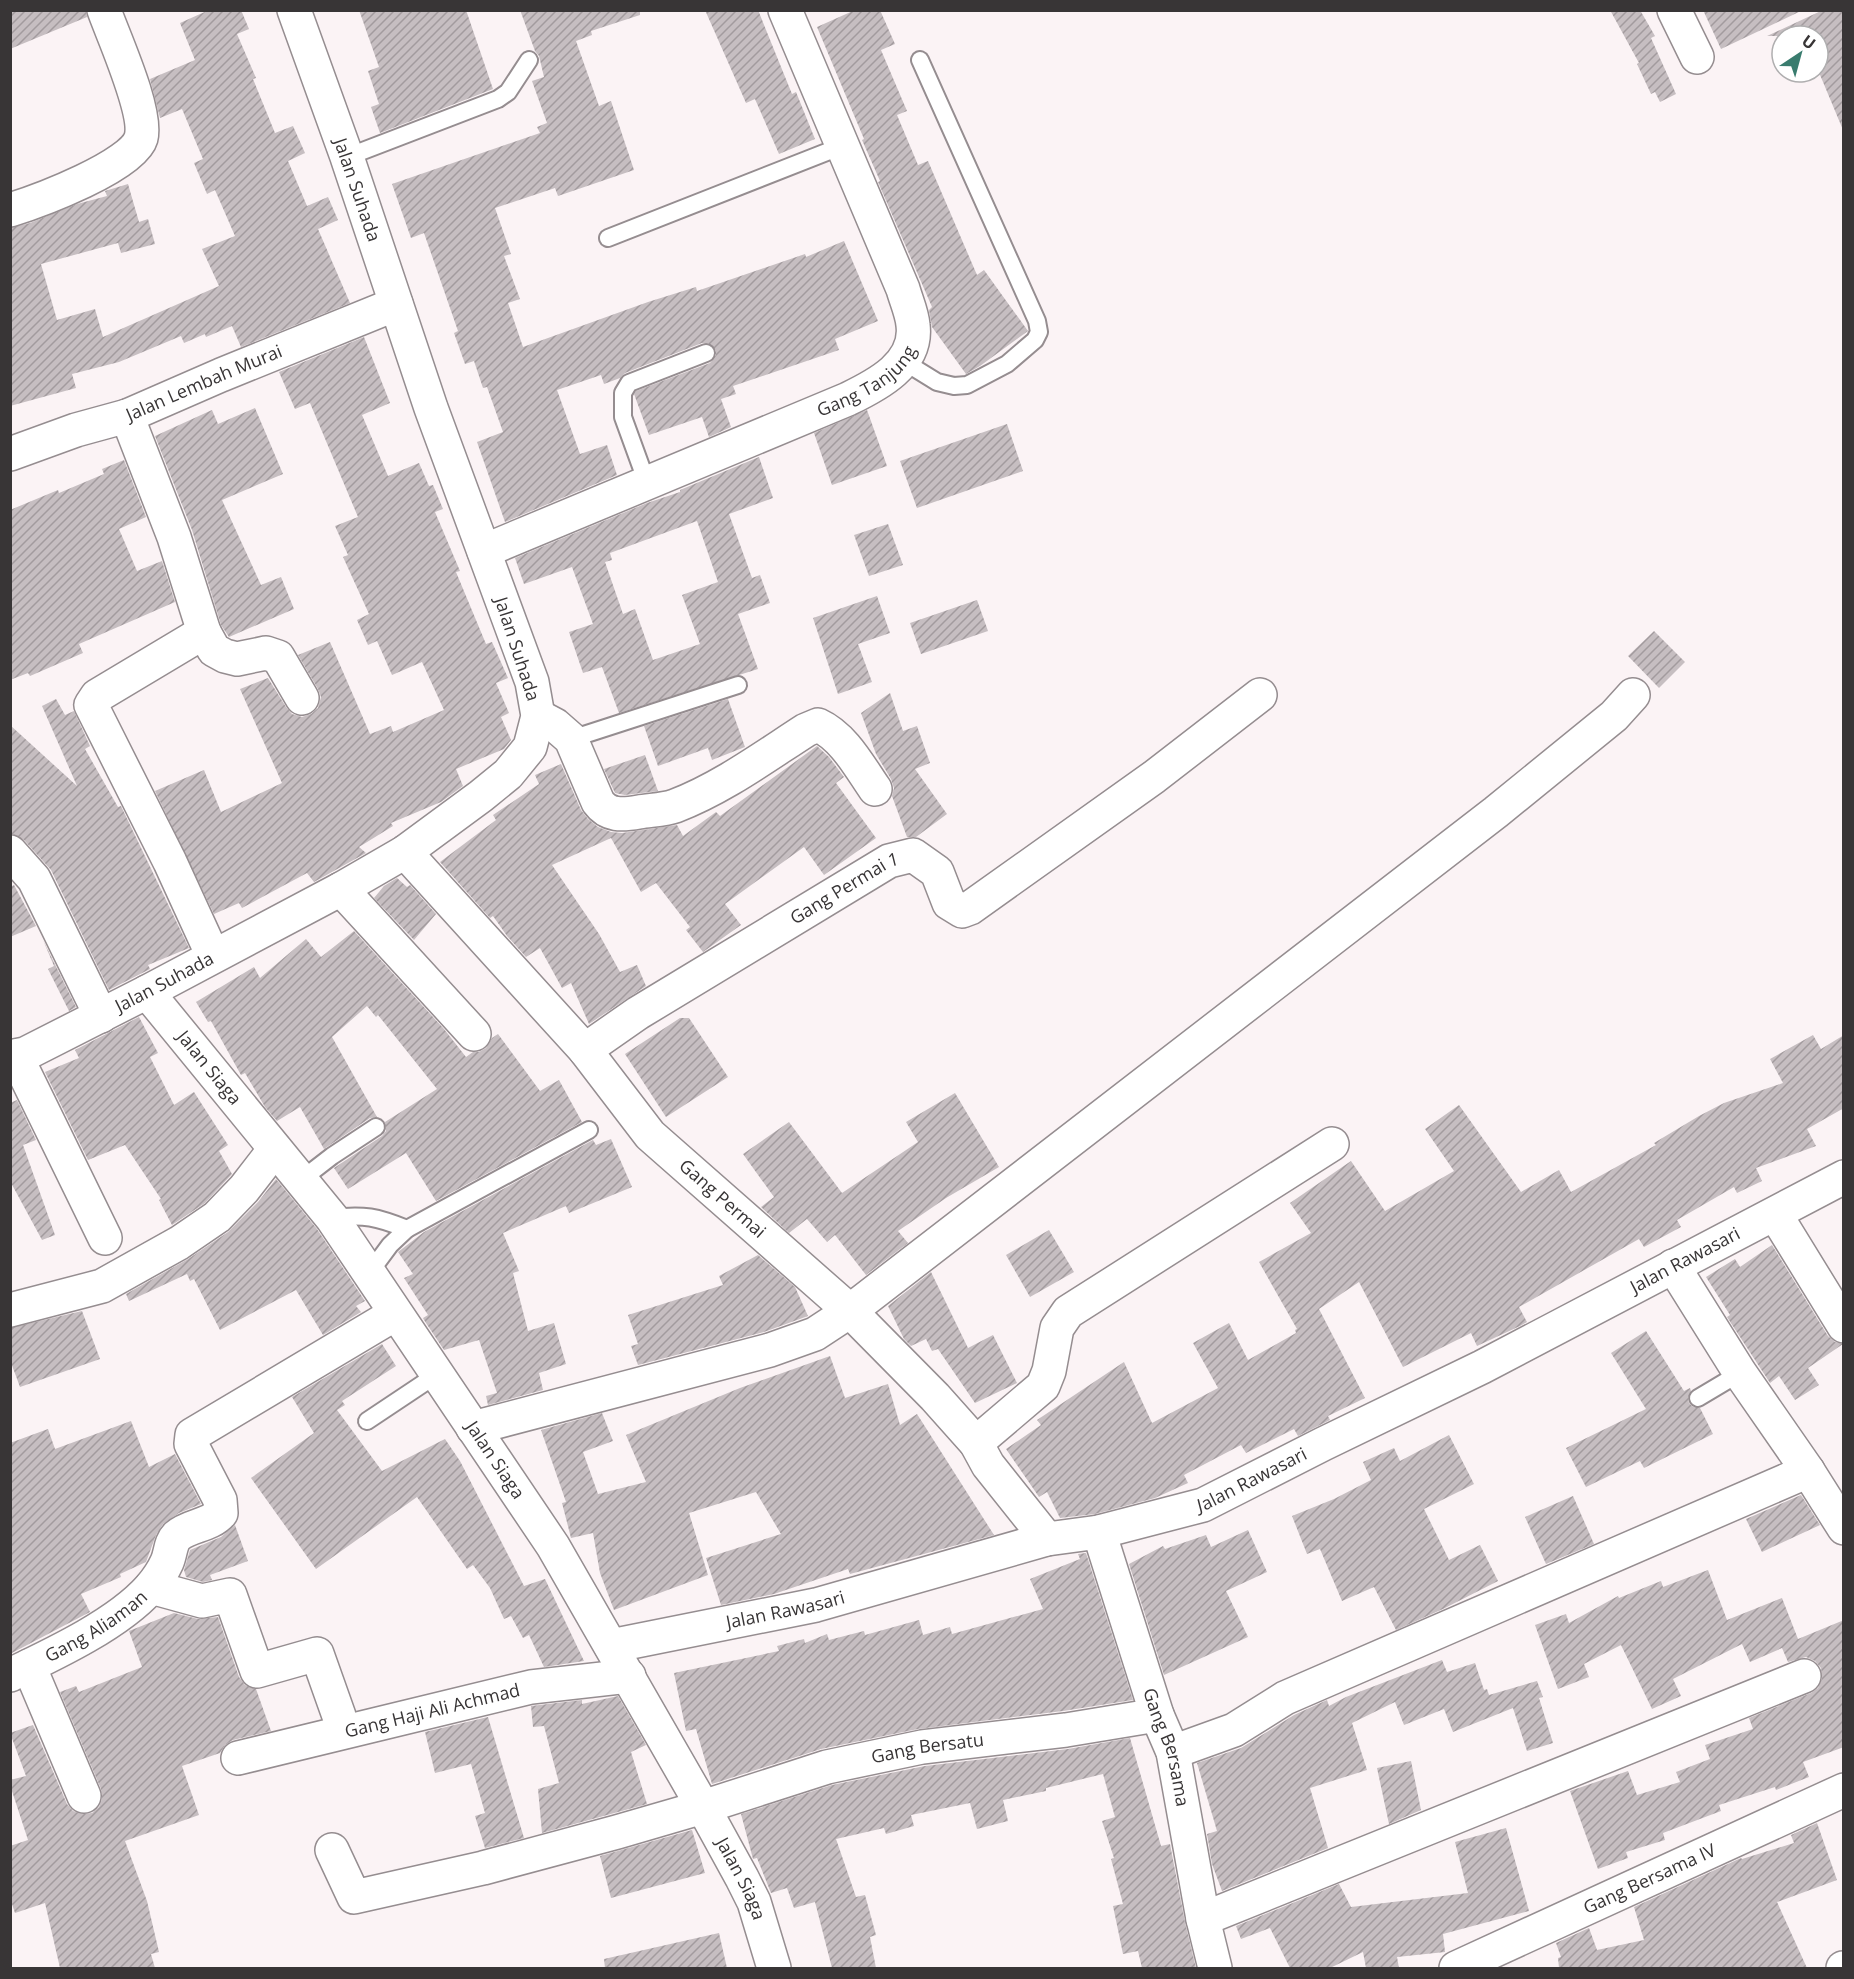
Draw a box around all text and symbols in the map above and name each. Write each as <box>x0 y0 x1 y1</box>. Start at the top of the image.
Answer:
north arrow <box>1770 24 1830 84</box>
text: U <box>1797 29 1820 54</box>
street label: Jalan Suhada <box>328 133 387 245</box>
street label: Jalan Lembah Murai <box>120 339 285 427</box>
street label: Gang Tanjung <box>813 341 921 422</box>
street label: Jalan Suhada <box>489 592 546 704</box>
street label: Gang Permai 1 <box>785 846 901 929</box>
street label: Jalan Suhada <box>109 946 217 1018</box>
street label: Jalan Siaga <box>171 1023 247 1109</box>
street label: Gang Permai <box>675 1153 772 1243</box>
street label: Jalan Rawasari <box>1624 1221 1744 1299</box>
street label: Jalan Siaga <box>460 1414 531 1503</box>
street label: Jalan Rawasari <box>1192 1441 1311 1518</box>
street label: Jalan Rawasari <box>722 1584 847 1634</box>
street label: Gang Aliaman <box>41 1585 152 1667</box>
street label: Gang Haji Ali Achmad <box>342 1677 522 1743</box>
street label: Gang Bersama <box>1138 1685 1196 1808</box>
street label: Gang Bersatu <box>869 1727 985 1768</box>
street label: Jalan Siaga <box>710 1831 772 1923</box>
street label: Gang Bersama IV <box>1579 1837 1720 1919</box>

